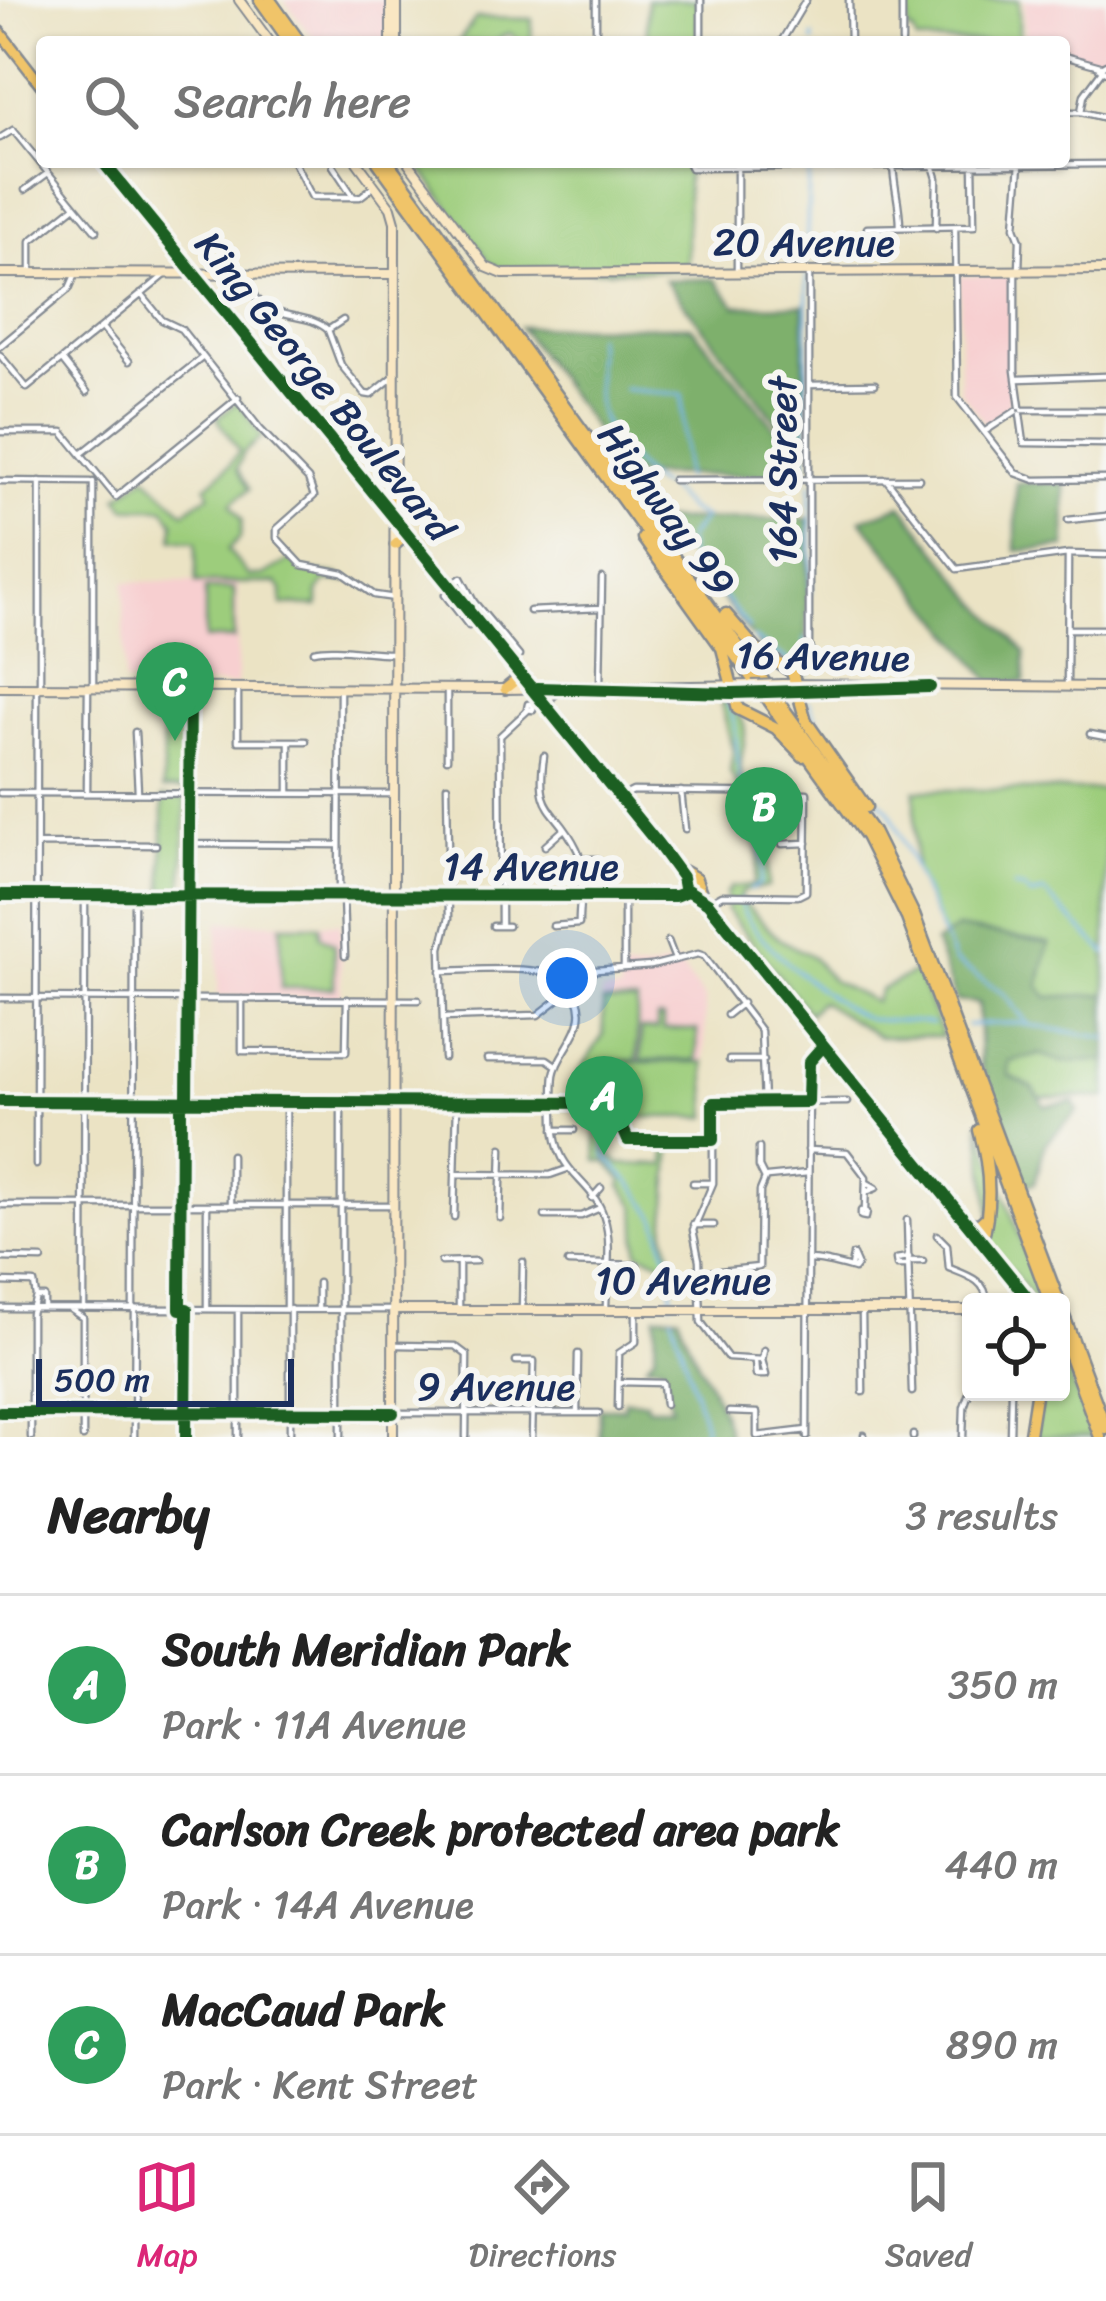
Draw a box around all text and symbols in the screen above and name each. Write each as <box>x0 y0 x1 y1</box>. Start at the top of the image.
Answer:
search box <box>36 36 1070 168</box>
text: Search here <box>174 62 411 142</box>
icon: search <box>78 69 144 135</box>
street label: 20 Avenue <box>713 208 895 277</box>
street label: King George Boulevard <box>177 214 475 559</box>
street label: 164 Street <box>748 375 817 563</box>
street label: Highway 99 <box>579 406 755 612</box>
street label: 16 Avenue <box>736 620 911 692</box>
pin: C <box>136 642 214 741</box>
pin: B <box>725 767 803 866</box>
street label: 14 Avenue <box>443 832 619 901</box>
your location <box>537 948 597 1008</box>
pin: A <box>565 1056 643 1155</box>
street label: 10 Avenue <box>595 1246 771 1315</box>
map controls <box>962 1293 1070 1401</box>
button: locate <box>962 1293 1070 1401</box>
text: 500 m <box>54 1351 150 1409</box>
street label: 9 Avenue <box>417 1352 575 1421</box>
scale bar <box>36 1353 294 1406</box>
text: Nearby <box>48 1470 209 1560</box>
text: 3 results <box>905 1481 1058 1550</box>
text: South Meridian Park <box>162 1610 570 1690</box>
text: A <box>74 1650 100 1719</box>
text: 350 m <box>948 1650 1058 1719</box>
text: Park · 11A Avenue <box>162 1690 466 1759</box>
text: Carlson Creek protected area park <box>162 1790 839 1870</box>
text: B <box>75 1830 99 1899</box>
text: 440 m <box>945 1830 1058 1899</box>
text: Park · 14A Avenue <box>162 1870 474 1939</box>
text: MacCaud Park <box>162 1970 445 2050</box>
text: C <box>75 2010 99 2079</box>
text: 890 m <box>946 2010 1058 2079</box>
text: Park · Kent Street <box>162 2050 478 2119</box>
tab: Map <box>134 2154 200 2284</box>
tab: Directions <box>469 2154 616 2284</box>
tab: Saved <box>885 2154 972 2284</box>

